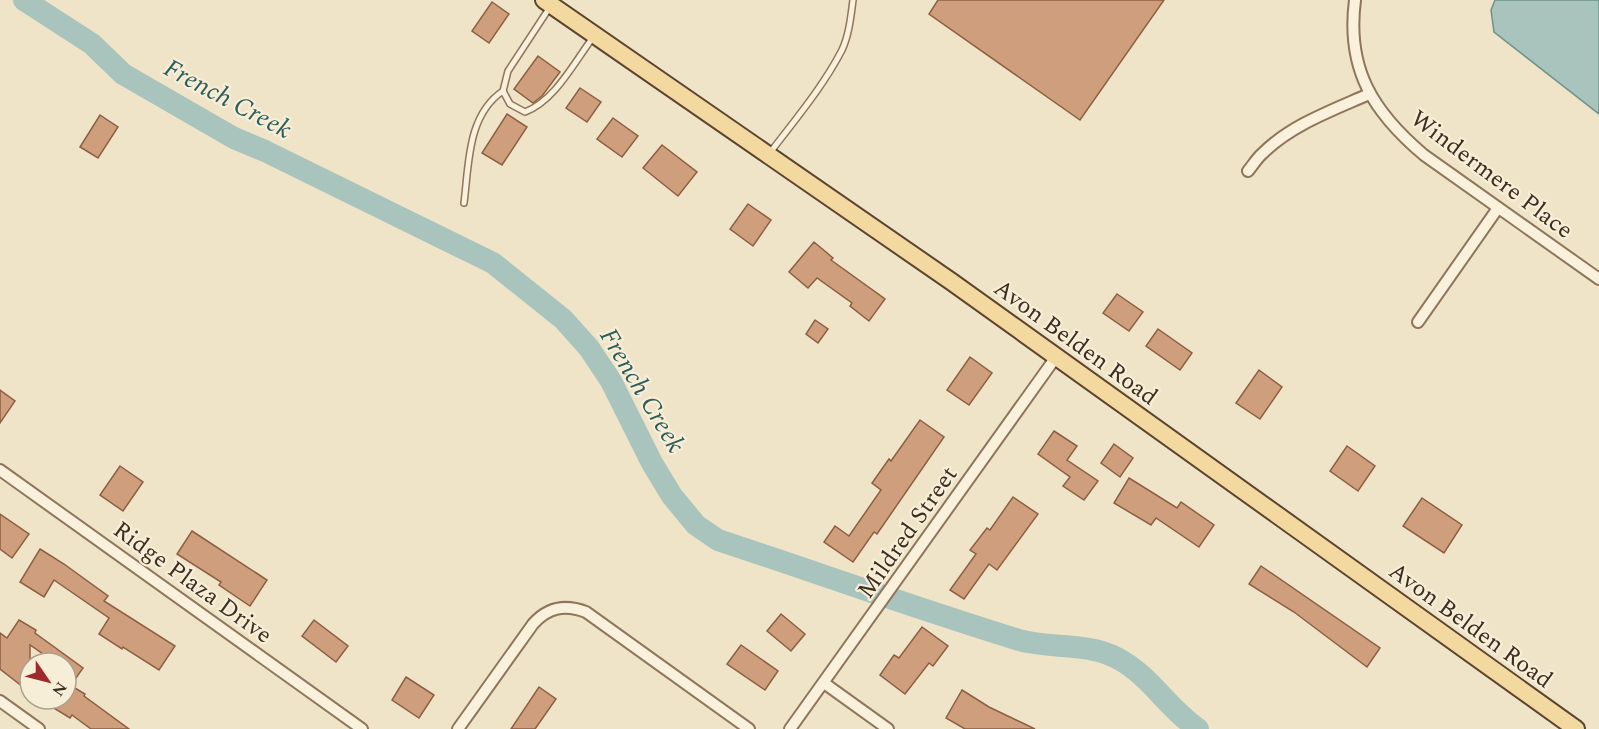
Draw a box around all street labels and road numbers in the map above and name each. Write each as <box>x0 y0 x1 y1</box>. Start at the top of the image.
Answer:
street label: Windermere Place <box>1402 101 1580 248</box>
street label: Avon Belden Road <box>986 271 1165 415</box>
street label: Mildred Street <box>849 459 967 606</box>
street label: Ridge Plaza Drive <box>105 513 280 653</box>
street label: Avon Belden Road <box>1381 554 1560 698</box>

